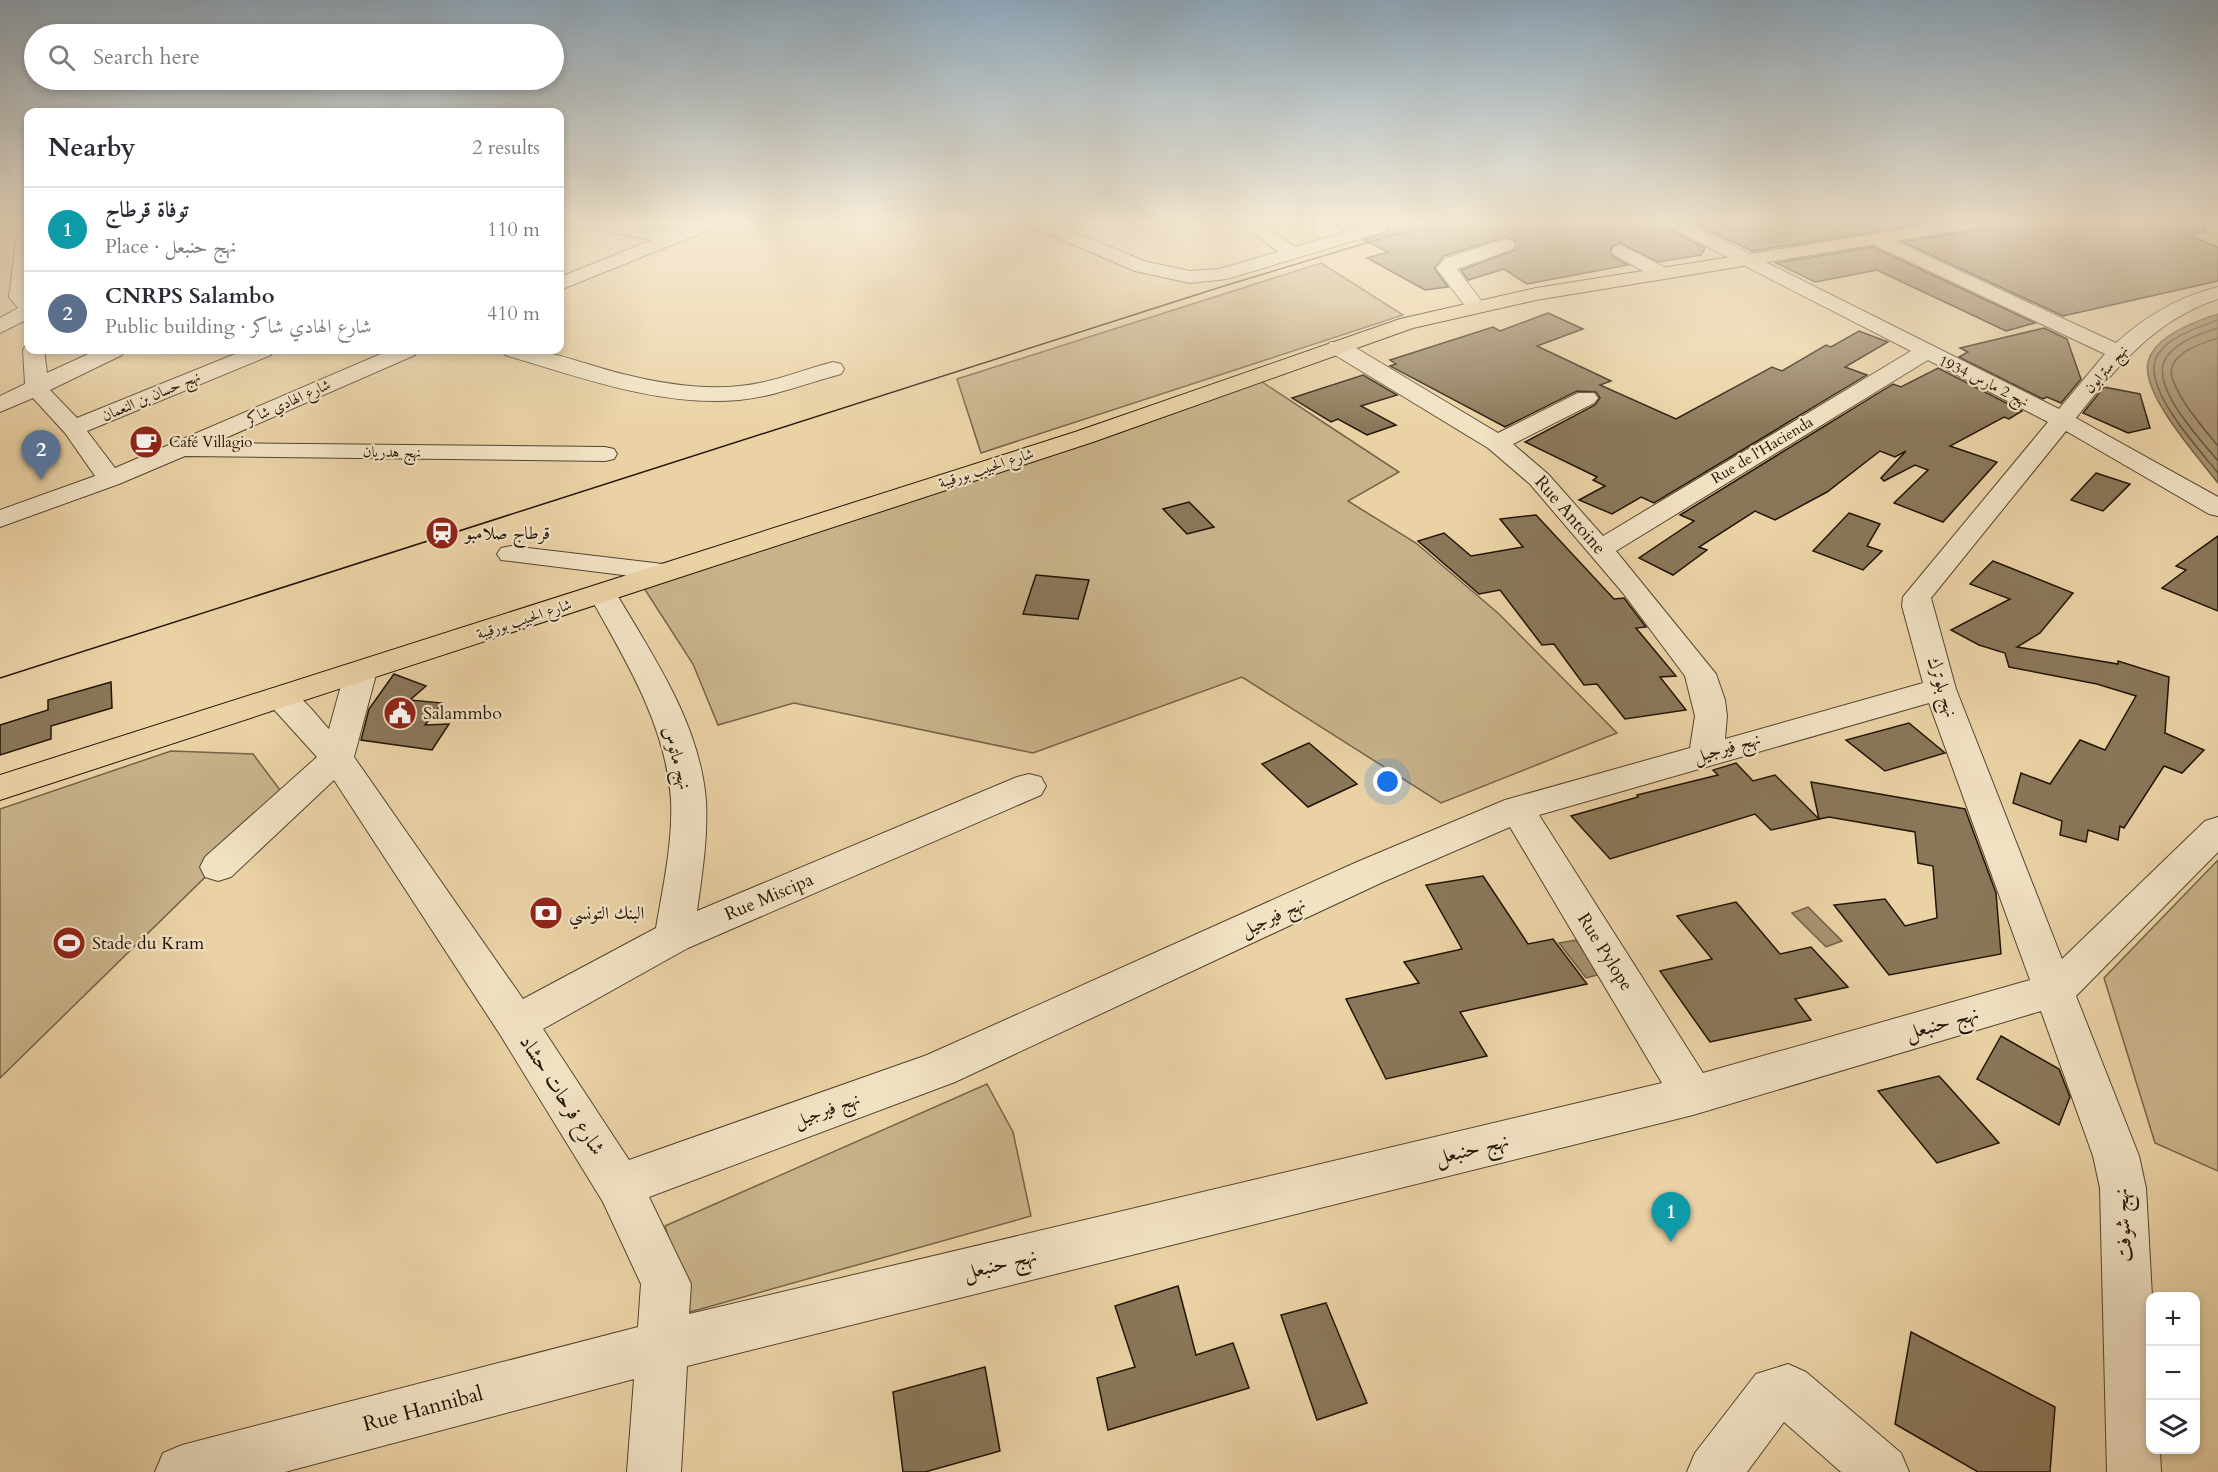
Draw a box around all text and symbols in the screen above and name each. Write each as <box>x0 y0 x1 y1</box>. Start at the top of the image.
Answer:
search box <box>24 24 564 90</box>
icon: search <box>45 41 78 74</box>
text: Search here <box>93 42 200 72</box>
text: Nearby <box>48 130 136 165</box>
text: 2 results <box>472 134 540 161</box>
text: توفاة قرطاج <box>105 195 188 225</box>
text: 1 <box>62 216 73 243</box>
text: 110 m <box>487 216 540 243</box>
text: Place · نهج حنبعل <box>105 233 236 260</box>
text: CNRPS Salambo <box>105 281 275 311</box>
text: 2 <box>62 300 73 327</box>
text: 410 m <box>487 300 540 327</box>
text: Public building · شارع الهادي شاكر <box>105 313 372 340</box>
street label: نهج سترابون <box>2079 340 2136 400</box>
street label: نهج 2 مارس 1934 <box>1934 350 2033 415</box>
street label: نهج حسان بن النعمان <box>99 366 205 429</box>
street label: شارع الهادي شاكر <box>241 374 335 433</box>
street label: Rue de l'Hacienda <box>1707 411 1817 488</box>
cafe icon: Café Villagio <box>128 424 164 460</box>
pin: 2 <box>22 430 60 480</box>
place label: Café Villagio <box>169 432 252 452</box>
street label: نهج هدريان <box>363 441 421 467</box>
street label: شارع الحبيب بورقيبة <box>936 443 1037 496</box>
street label: Rue Antoine <box>1529 470 1611 560</box>
station icon: قرطاج صلامبو <box>424 515 460 551</box>
place label: قرطاج صلامبو <box>463 521 550 549</box>
street label: شارع الحبيب بورقيبة <box>474 594 575 647</box>
street label: نهج بلوترك <box>1918 653 1964 721</box>
public building icon: Salammbo <box>382 695 418 731</box>
place label: Salammbo <box>423 701 502 726</box>
street label: نهج ماتوس <box>654 724 697 793</box>
street label: نهج فيرجيل <box>1690 726 1764 772</box>
your location <box>1373 767 1402 796</box>
street label: Rue Miscipa <box>721 867 817 927</box>
street label: نهج فيرجيل <box>1237 891 1311 946</box>
bank icon: البنك التونسي <box>528 895 564 931</box>
place label: البنك التونسي <box>569 901 645 930</box>
street label: Rue Pylope <box>1571 908 1639 996</box>
sports icon: Stade du Kram <box>51 925 87 961</box>
place label: Stade du Kram <box>92 931 205 956</box>
street label: نهج حنبعل <box>1902 999 1983 1051</box>
street label: شارع فرحات حشاد <box>510 1029 612 1162</box>
street label: نهج فيرجيل <box>790 1086 865 1136</box>
street label: نهج حنبعل <box>1432 1126 1513 1176</box>
street label: نهج شوفت <box>2107 1187 2143 1263</box>
pin: 1 <box>1652 1192 1690 1242</box>
street label: نهج حنبعل <box>960 1241 1041 1291</box>
map controls <box>2146 1292 2200 1454</box>
button: + <box>2146 1292 2200 1346</box>
button: − <box>2146 1346 2200 1400</box>
street label: Rue Hannibal <box>360 1379 486 1439</box>
button: layers <box>2146 1400 2200 1454</box>

